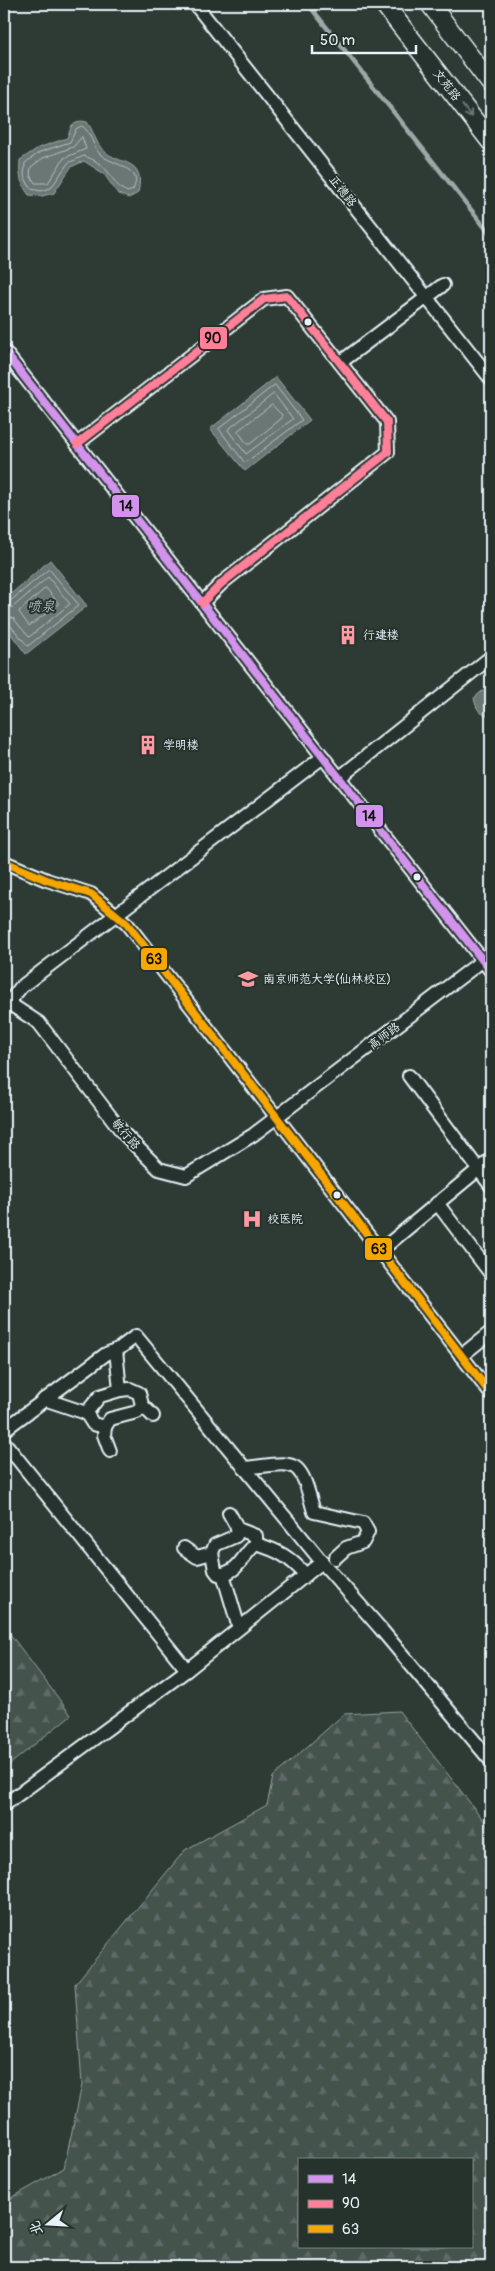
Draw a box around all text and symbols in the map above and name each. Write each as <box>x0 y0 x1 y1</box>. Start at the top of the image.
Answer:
scale bar <box>312 22 416 54</box>
text: 50 m <box>320 31 355 50</box>
street label: 文苑路 <box>430 67 464 104</box>
one-way arrow <box>462 104 473 117</box>
street label: 正德路 <box>326 173 360 210</box>
unlabelled marker <box>303 317 313 327</box>
line badge: 90 <box>199 326 228 350</box>
text: 90 <box>205 330 222 347</box>
line badge: 14 <box>111 494 140 518</box>
text: 14 <box>119 498 134 515</box>
water label: 喷泉 <box>27 598 55 615</box>
building icon: 行建楼 <box>337 624 359 646</box>
place label: 行建楼 <box>363 628 399 643</box>
building icon: 学明楼 <box>137 734 159 756</box>
place label: 学明楼 <box>163 738 199 753</box>
line badge: 14 <box>355 804 384 828</box>
text: 14 <box>362 808 377 825</box>
unlabelled marker <box>412 872 422 882</box>
line badge: 63 <box>140 947 168 971</box>
text: 63 <box>146 951 162 968</box>
school or university icon: 南京师范大学(仙林校区) <box>237 968 259 990</box>
place label: 南京师范大学(仙林校区) <box>263 972 391 987</box>
street label: 高师路 <box>365 1020 403 1053</box>
street label: 敏行路 <box>108 1116 143 1153</box>
unlabelled marker <box>332 1190 342 1200</box>
hospital icon: 校医院 <box>241 1208 263 1230</box>
place label: 校医院 <box>267 1212 303 1227</box>
line badge: 63 <box>364 1237 393 1261</box>
text: 63 <box>371 1241 387 1258</box>
legend <box>298 2158 472 2248</box>
text: 14 <box>342 2170 357 2189</box>
text: 90 <box>342 2194 360 2213</box>
north arrow <box>22 2198 72 2248</box>
text: 北 <box>26 2219 46 2237</box>
text: 63 <box>342 2220 359 2239</box>

